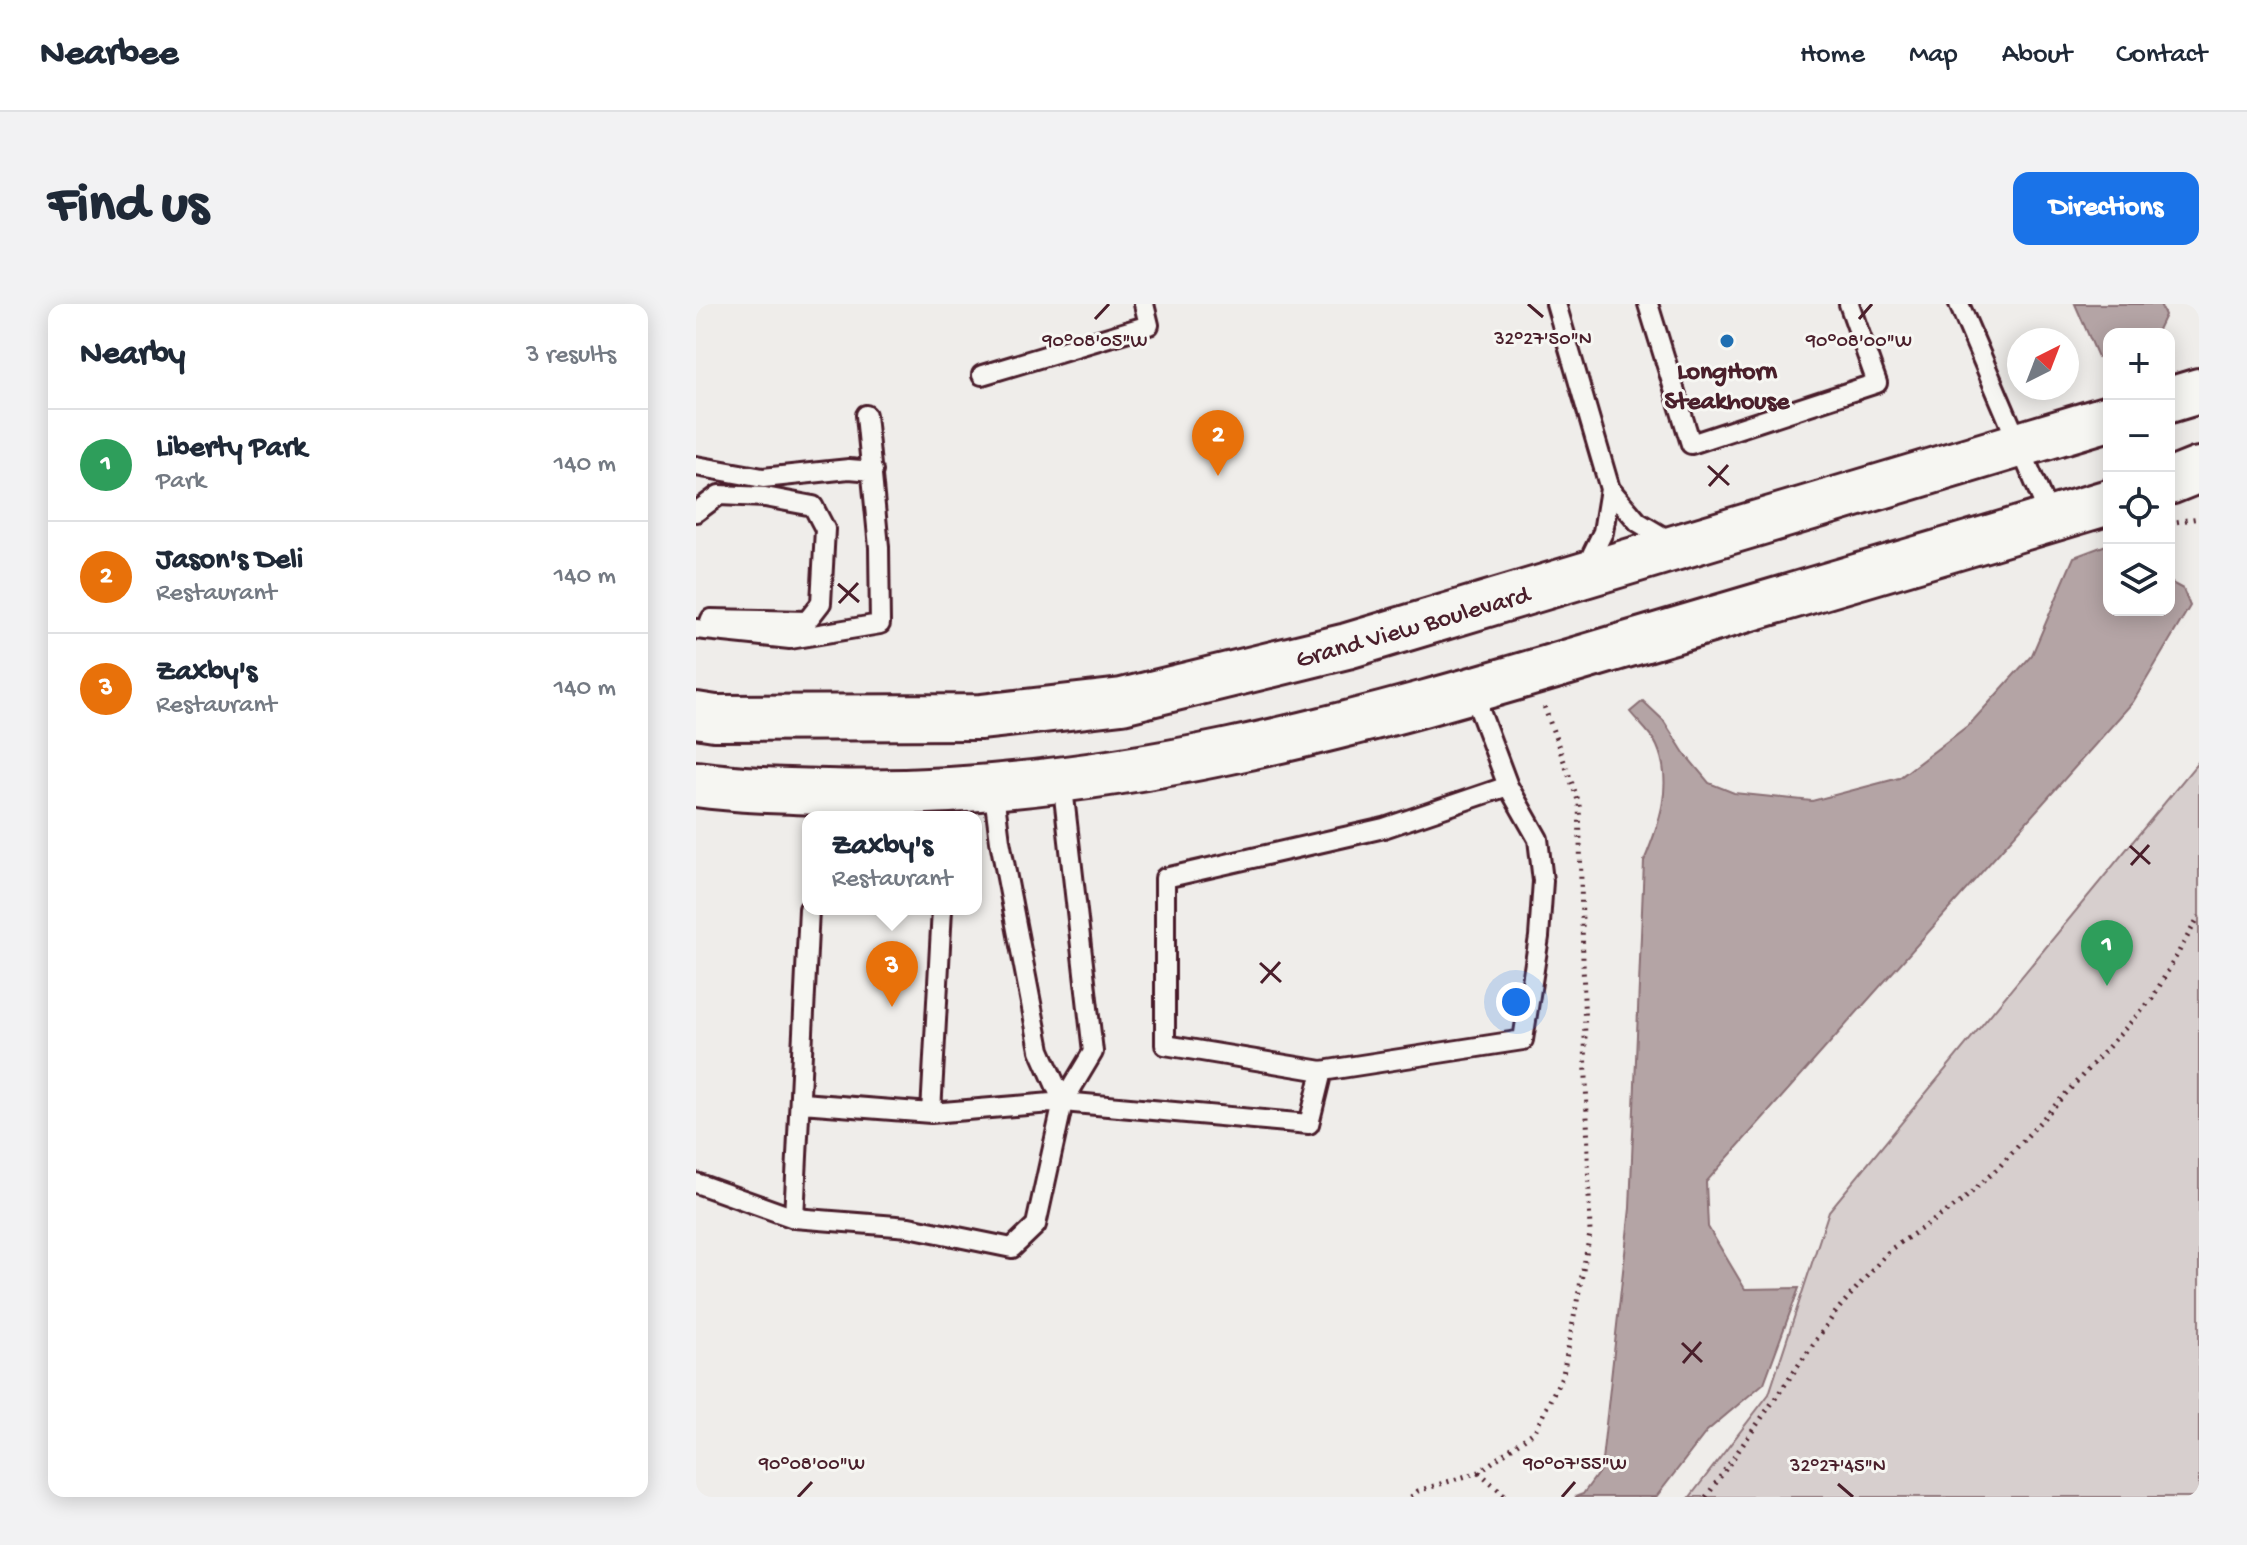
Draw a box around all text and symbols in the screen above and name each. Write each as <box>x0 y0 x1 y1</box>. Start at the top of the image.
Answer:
text: Nearbee <box>40 33 178 77</box>
text: Home <box>1800 39 1865 72</box>
text: Map <box>1909 39 1958 72</box>
text: About <box>2002 39 2072 72</box>
text: Contact <box>2116 39 2207 72</box>
button: Directions <box>2013 172 2199 245</box>
text: Find us <box>48 175 208 241</box>
north arrow <box>2007 328 2079 400</box>
map controls <box>2103 328 2175 616</box>
button: + <box>2103 328 2175 400</box>
text: 32°27'50"N <box>1493 329 1592 352</box>
text: 90°08'05"W <box>1042 331 1147 354</box>
text: 90°08'00"W <box>1805 331 1912 354</box>
marker: LongHorn Steakhouse <box>1718 332 1736 350</box>
text: Nearby <box>80 336 185 376</box>
text: 3 results <box>526 341 616 372</box>
place label: LongHorn Steakhouse <box>1665 358 1791 419</box>
button: − <box>2103 400 2175 472</box>
pin: 2 <box>1192 410 1244 476</box>
text: Liberty Park <box>156 432 307 467</box>
text: 1 <box>101 450 111 481</box>
text: 140 m <box>554 450 616 481</box>
text: Park <box>156 467 206 498</box>
button: locate <box>2103 472 2175 544</box>
text: Jason's Deli <box>156 544 303 579</box>
button: layers <box>2103 544 2175 616</box>
text: 2 <box>100 562 112 593</box>
text: 140 m <box>554 562 616 593</box>
text: Restaurant <box>156 579 276 610</box>
street label: Grand View Boulevard <box>1293 581 1536 678</box>
text: Zaxby's <box>156 656 257 691</box>
text: 3 <box>99 674 113 705</box>
text: 140 m <box>554 674 616 705</box>
text: Restaurant <box>156 691 276 722</box>
popup <box>802 811 982 915</box>
text: Zaxby's <box>832 830 933 865</box>
text: Restaurant <box>832 865 952 896</box>
pin: 1 <box>2081 920 2133 986</box>
pin: 3 <box>866 941 918 1007</box>
your location <box>1496 982 1536 1022</box>
text: 90°08'00"W <box>758 1454 865 1477</box>
text: 90°07'55"W <box>1522 1454 1627 1477</box>
text: 32°27'45"N <box>1789 1456 1886 1479</box>

